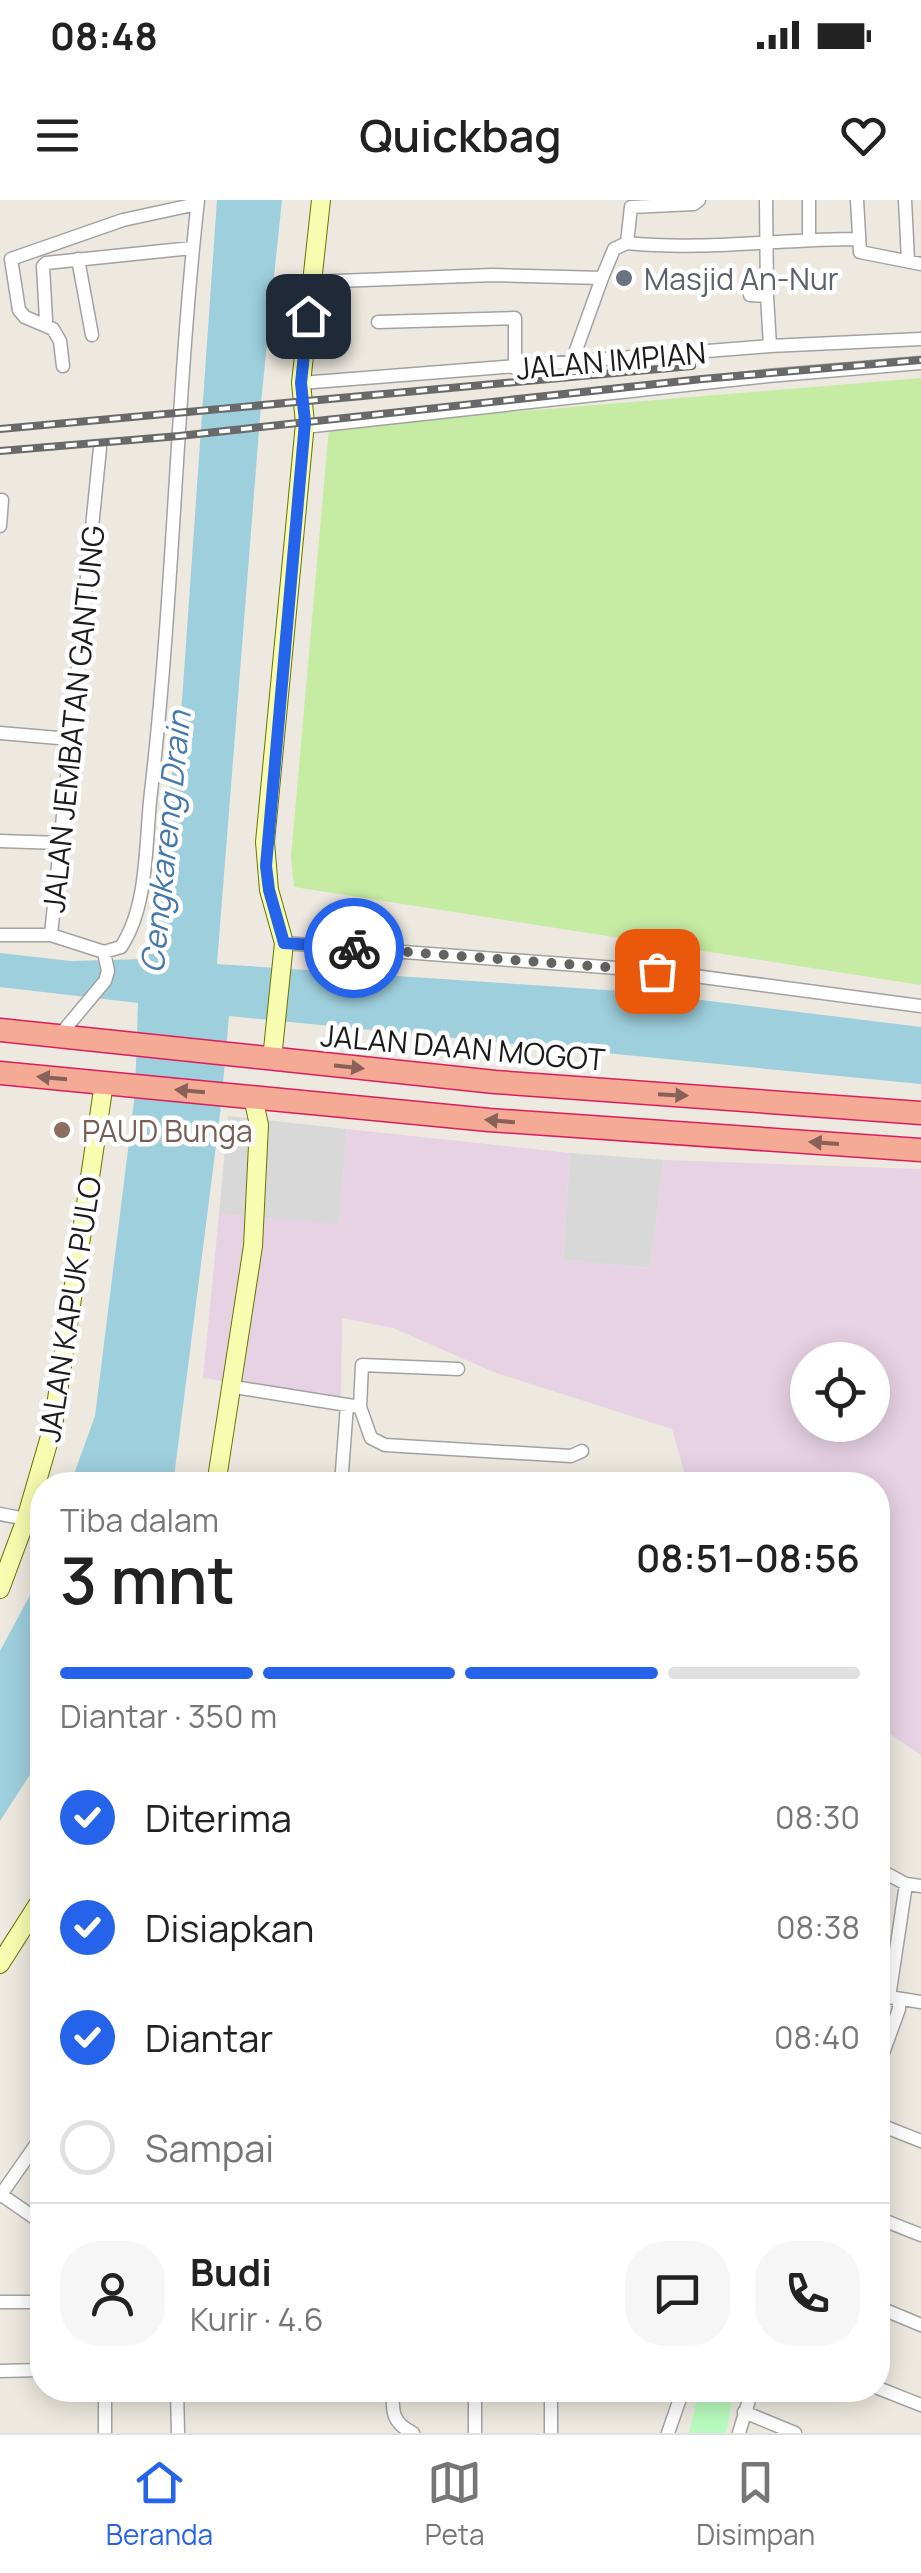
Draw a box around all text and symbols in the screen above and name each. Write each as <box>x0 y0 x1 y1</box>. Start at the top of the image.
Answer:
text: 08:48 <box>50 9 158 61</box>
text: Quickbag <box>359 104 562 166</box>
icon: menu <box>30 108 85 163</box>
icon: heart <box>836 108 891 163</box>
place label: Masjid An-Nur <box>644 258 839 299</box>
marker: Masjid An-Nur <box>613 267 635 289</box>
pin <box>266 274 351 359</box>
icon: home <box>281 289 336 344</box>
street label: JALAN IMPIAN <box>515 331 707 389</box>
street label: JALAN JEMBATAN GANTUNG <box>32 524 114 914</box>
water label: Cengkareng Drain <box>129 708 201 975</box>
courier <box>304 898 404 998</box>
icon: bike <box>327 921 382 976</box>
pin <box>615 929 700 1014</box>
icon: bag <box>630 944 685 999</box>
street label: JALAN DAAN MOGOT <box>319 1014 607 1080</box>
one-way arrow <box>334 1059 365 1075</box>
one-way arrow <box>35 1070 67 1086</box>
one-way arrow <box>173 1082 205 1098</box>
one-way arrow <box>657 1087 689 1103</box>
place label: PAUD Bunga <box>82 1110 253 1151</box>
one-way arrow <box>483 1112 515 1128</box>
marker: PAUD Bunga <box>51 1119 73 1141</box>
one-way arrow <box>807 1135 839 1151</box>
street label: JALAN KAPUK PULO <box>28 1173 110 1445</box>
map controls <box>790 1342 890 1442</box>
button: locate <box>790 1342 890 1442</box>
text: Tiba dalam <box>60 1498 219 1542</box>
text: 08:51–08:56 <box>636 1531 860 1583</box>
text: 3 mnt <box>60 1535 235 1624</box>
text: Diantar · 350 m <box>60 1694 277 1738</box>
icon: check <box>60 1790 115 1845</box>
text: Diterima <box>145 1791 292 1843</box>
text: 08:30 <box>775 1795 860 1839</box>
icon: check <box>60 1900 115 1955</box>
text: Disiapkan <box>145 1901 314 1953</box>
text: 08:38 <box>776 1905 860 1949</box>
icon: check <box>60 2010 115 2065</box>
text: Diantar <box>145 2011 273 2063</box>
text: 08:40 <box>774 2015 860 2059</box>
text: Sampai <box>145 2121 274 2173</box>
button: person <box>60 2241 165 2346</box>
button: chat <box>625 2241 730 2346</box>
button: phone <box>755 2241 860 2346</box>
text: Budi <box>190 2245 272 2297</box>
text: Kurir · 4.6 <box>190 2297 324 2341</box>
tab: Beranda <box>106 2455 213 2553</box>
tab: Peta <box>425 2455 485 2553</box>
tab: Disimpan <box>696 2455 815 2553</box>

